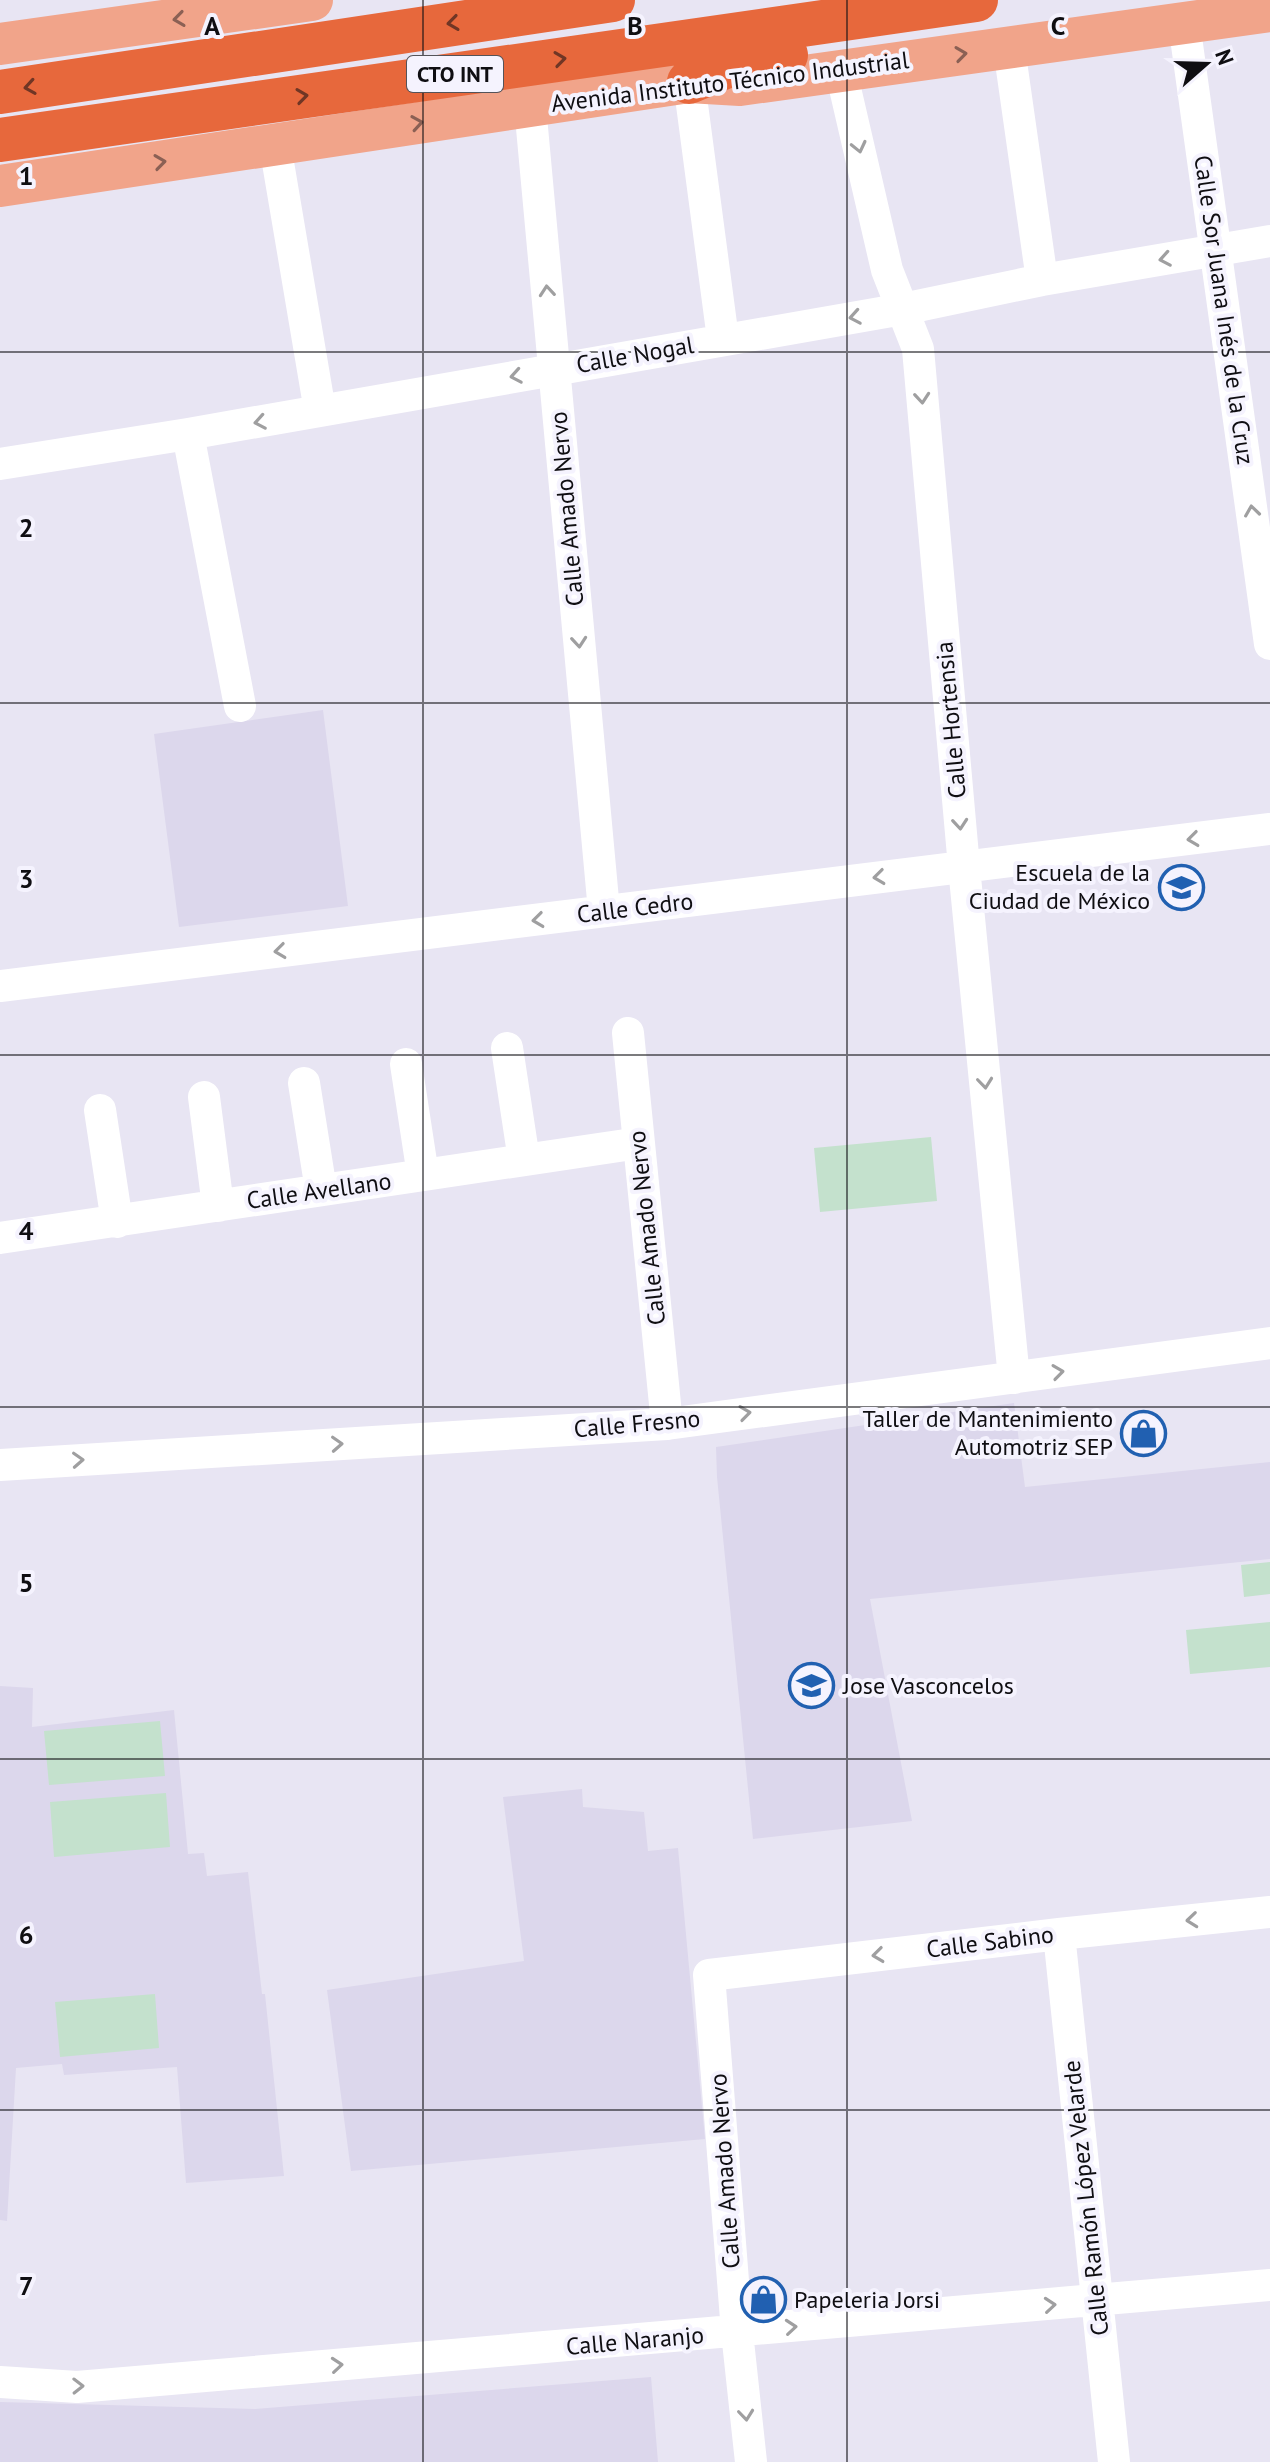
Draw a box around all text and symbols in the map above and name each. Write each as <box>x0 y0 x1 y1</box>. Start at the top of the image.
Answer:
text: A <box>204 9 220 42</box>
text: B <box>627 9 643 42</box>
text: C <box>1051 9 1065 42</box>
one-way arrow <box>172 10 186 27</box>
one-way arrow <box>446 14 460 31</box>
north arrow <box>1166 24 1246 104</box>
street label: Avenida Instituto Técnico Industrial <box>549 44 911 119</box>
one-way arrow <box>954 46 968 63</box>
text: N <box>1209 46 1240 69</box>
one-way arrow <box>553 51 567 68</box>
road number: CTO INT <box>407 56 503 92</box>
one-way arrow <box>23 78 36 95</box>
one-way arrow <box>296 88 309 105</box>
one-way arrow <box>410 115 424 132</box>
one-way arrow <box>850 140 867 153</box>
street label: Calle Sor Juana Inés de la Cruz <box>1187 153 1262 467</box>
one-way arrow <box>153 154 167 171</box>
text: 1 <box>19 159 33 192</box>
one-way arrow <box>1159 249 1172 266</box>
one-way arrow <box>539 284 556 297</box>
one-way arrow <box>848 308 862 325</box>
street label: Calle Nogal <box>574 329 696 380</box>
one-way arrow <box>509 366 523 383</box>
one-way arrow <box>913 392 930 405</box>
street label: Calle Amado Nervo <box>543 410 590 608</box>
one-way arrow <box>253 412 267 429</box>
one-way arrow <box>1243 504 1260 517</box>
text: 2 <box>19 511 33 544</box>
one-way arrow <box>571 635 588 648</box>
street label: Calle Hortensia <box>928 640 973 800</box>
one-way arrow <box>951 818 968 831</box>
one-way arrow <box>1186 830 1199 847</box>
place label: Escuela de la Ciudad de México <box>969 857 1150 916</box>
text: 3 <box>19 862 33 895</box>
school or university icon: Escuela de la Ciudad de México <box>1157 863 1205 911</box>
one-way arrow <box>872 869 885 886</box>
street label: Calle Cedro <box>575 885 695 930</box>
one-way arrow <box>531 911 544 928</box>
one-way arrow <box>273 943 286 960</box>
one-way arrow <box>976 1077 993 1090</box>
street label: Calle Amado Nervo <box>621 1129 672 1327</box>
street label: Calle Avellano <box>245 1165 393 1216</box>
text: 4 <box>19 1214 34 1247</box>
one-way arrow <box>1051 1364 1065 1381</box>
street label: Calle Fresno <box>573 1403 701 1444</box>
place label: Taller de Mantenimiento Automotriz SEP <box>862 1403 1113 1462</box>
one-way arrow <box>739 1405 752 1422</box>
shop icon: Taller de Mantenimiento Automotriz SEP <box>1120 1409 1168 1457</box>
one-way arrow <box>331 1436 344 1453</box>
one-way arrow <box>72 1452 85 1469</box>
text: 5 <box>19 1566 33 1599</box>
school or university icon: Jose Vasconcelos <box>788 1662 836 1710</box>
place label: Jose Vasconcelos <box>842 1670 1014 1701</box>
one-way arrow <box>1185 1912 1198 1929</box>
text: 6 <box>19 1918 33 1951</box>
street label: Calle Sabino <box>925 1918 1055 1965</box>
one-way arrow <box>871 1946 884 1963</box>
street label: Calle Ramón López Velarde <box>1056 2059 1115 2337</box>
street label: Calle Amado Nervo <box>702 2073 747 2270</box>
text: 7 <box>19 2269 33 2302</box>
shop icon: Papeleria Jorsi <box>739 2276 787 2324</box>
place label: Papeleria Jorsi <box>794 2284 940 2315</box>
one-way arrow <box>1044 2297 1057 2314</box>
street label: Calle Naranjo <box>565 2319 705 2362</box>
one-way arrow <box>785 2319 798 2336</box>
one-way arrow <box>331 2357 344 2374</box>
one-way arrow <box>72 2377 85 2395</box>
one-way arrow <box>737 2409 754 2422</box>

